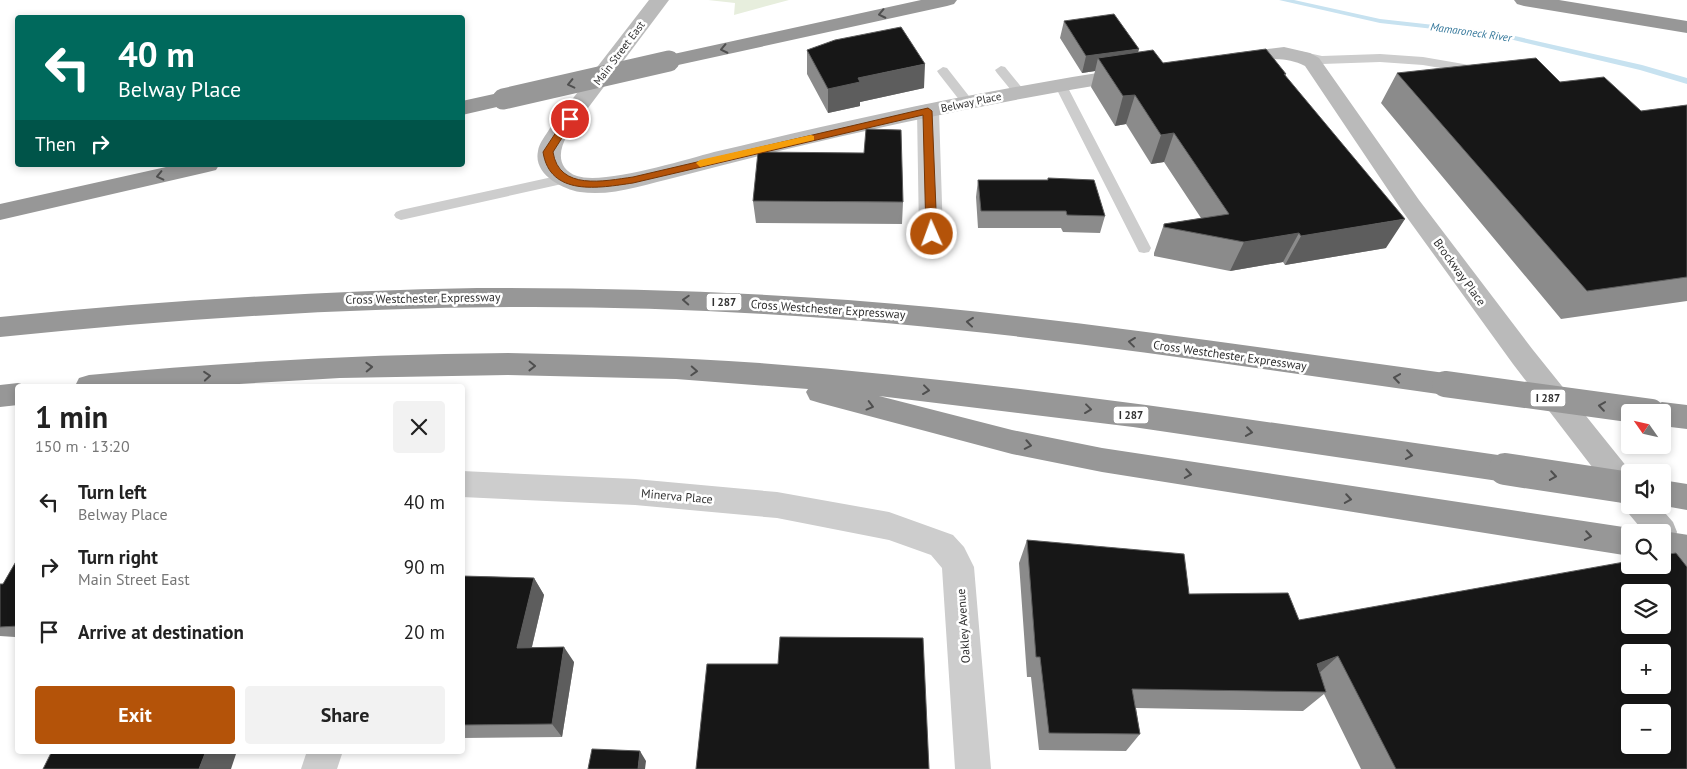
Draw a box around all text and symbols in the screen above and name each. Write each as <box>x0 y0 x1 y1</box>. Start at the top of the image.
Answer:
one-way arrow <box>878 8 887 19</box>
street label: Main Street East <box>590 18 648 88</box>
water label: Mamaroneck River <box>1429 19 1514 45</box>
text: 40 m <box>118 31 195 77</box>
icon: left <box>35 35 100 100</box>
one-way arrow <box>719 43 728 54</box>
text: Belway Place <box>118 75 241 103</box>
one-way arrow <box>566 78 575 89</box>
street label: Belway Place <box>939 89 1003 115</box>
pin <box>549 98 591 140</box>
icon: arrive <box>556 105 584 133</box>
icon: right <box>86 130 114 158</box>
text: Then <box>35 132 76 156</box>
one-way arrow <box>156 170 165 181</box>
position arrow <box>905 207 957 259</box>
street label: Brockway Place <box>1431 236 1489 308</box>
street label: Cross Westchester Expressway <box>345 289 501 307</box>
road number: I 287 <box>706 294 742 310</box>
one-way arrow <box>682 295 690 306</box>
street label: Cross Westchester Expressway <box>750 296 906 322</box>
one-way arrow <box>966 317 974 328</box>
one-way arrow <box>1127 337 1136 347</box>
street label: Cross Westchester Expressway <box>1152 337 1308 373</box>
one-way arrow <box>528 361 536 371</box>
one-way arrow <box>366 362 374 373</box>
one-way arrow <box>690 365 698 376</box>
one-way arrow <box>203 370 211 381</box>
one-way arrow <box>1393 373 1401 383</box>
one-way arrow <box>923 384 931 395</box>
road number: I 287 <box>1530 389 1566 406</box>
text: 1 min <box>35 397 108 436</box>
one-way arrow <box>866 400 874 410</box>
button: close <box>393 401 445 453</box>
one-way arrow <box>1598 401 1606 412</box>
one-way arrow <box>1083 404 1092 414</box>
north arrow <box>1621 404 1671 454</box>
map controls <box>1621 404 1671 754</box>
road number: I 287 <box>1114 406 1148 424</box>
one-way arrow <box>1245 426 1253 437</box>
text: 150 m · 13:20 <box>35 436 130 456</box>
one-way arrow <box>1023 439 1032 450</box>
one-way arrow <box>1405 450 1414 460</box>
button: sound <box>1621 464 1671 514</box>
one-way arrow <box>1183 469 1192 479</box>
one-way arrow <box>1548 471 1557 481</box>
text: Turn left <box>78 480 147 504</box>
street label: Minerva Place <box>641 485 713 507</box>
icon: left <box>35 488 63 516</box>
text: 40 m <box>404 490 445 514</box>
one-way arrow <box>1345 493 1353 504</box>
text: Belway Place <box>78 504 168 524</box>
button: search <box>1621 524 1671 574</box>
one-way arrow <box>1584 530 1593 540</box>
text: Turn right <box>78 545 158 569</box>
icon: right <box>35 553 63 581</box>
text: 90 m <box>404 555 445 579</box>
text: Main Street East <box>78 569 190 589</box>
button: layers <box>1621 584 1671 634</box>
street label: Oakley Avenue <box>953 588 973 664</box>
icon: arrive <box>35 618 63 646</box>
text: Arrive at destination <box>78 620 244 644</box>
text: 20 m <box>404 620 445 644</box>
button: + <box>1621 644 1671 694</box>
button: Exit <box>35 686 235 744</box>
button: Share <box>245 686 445 744</box>
button: − <box>1621 704 1671 754</box>

